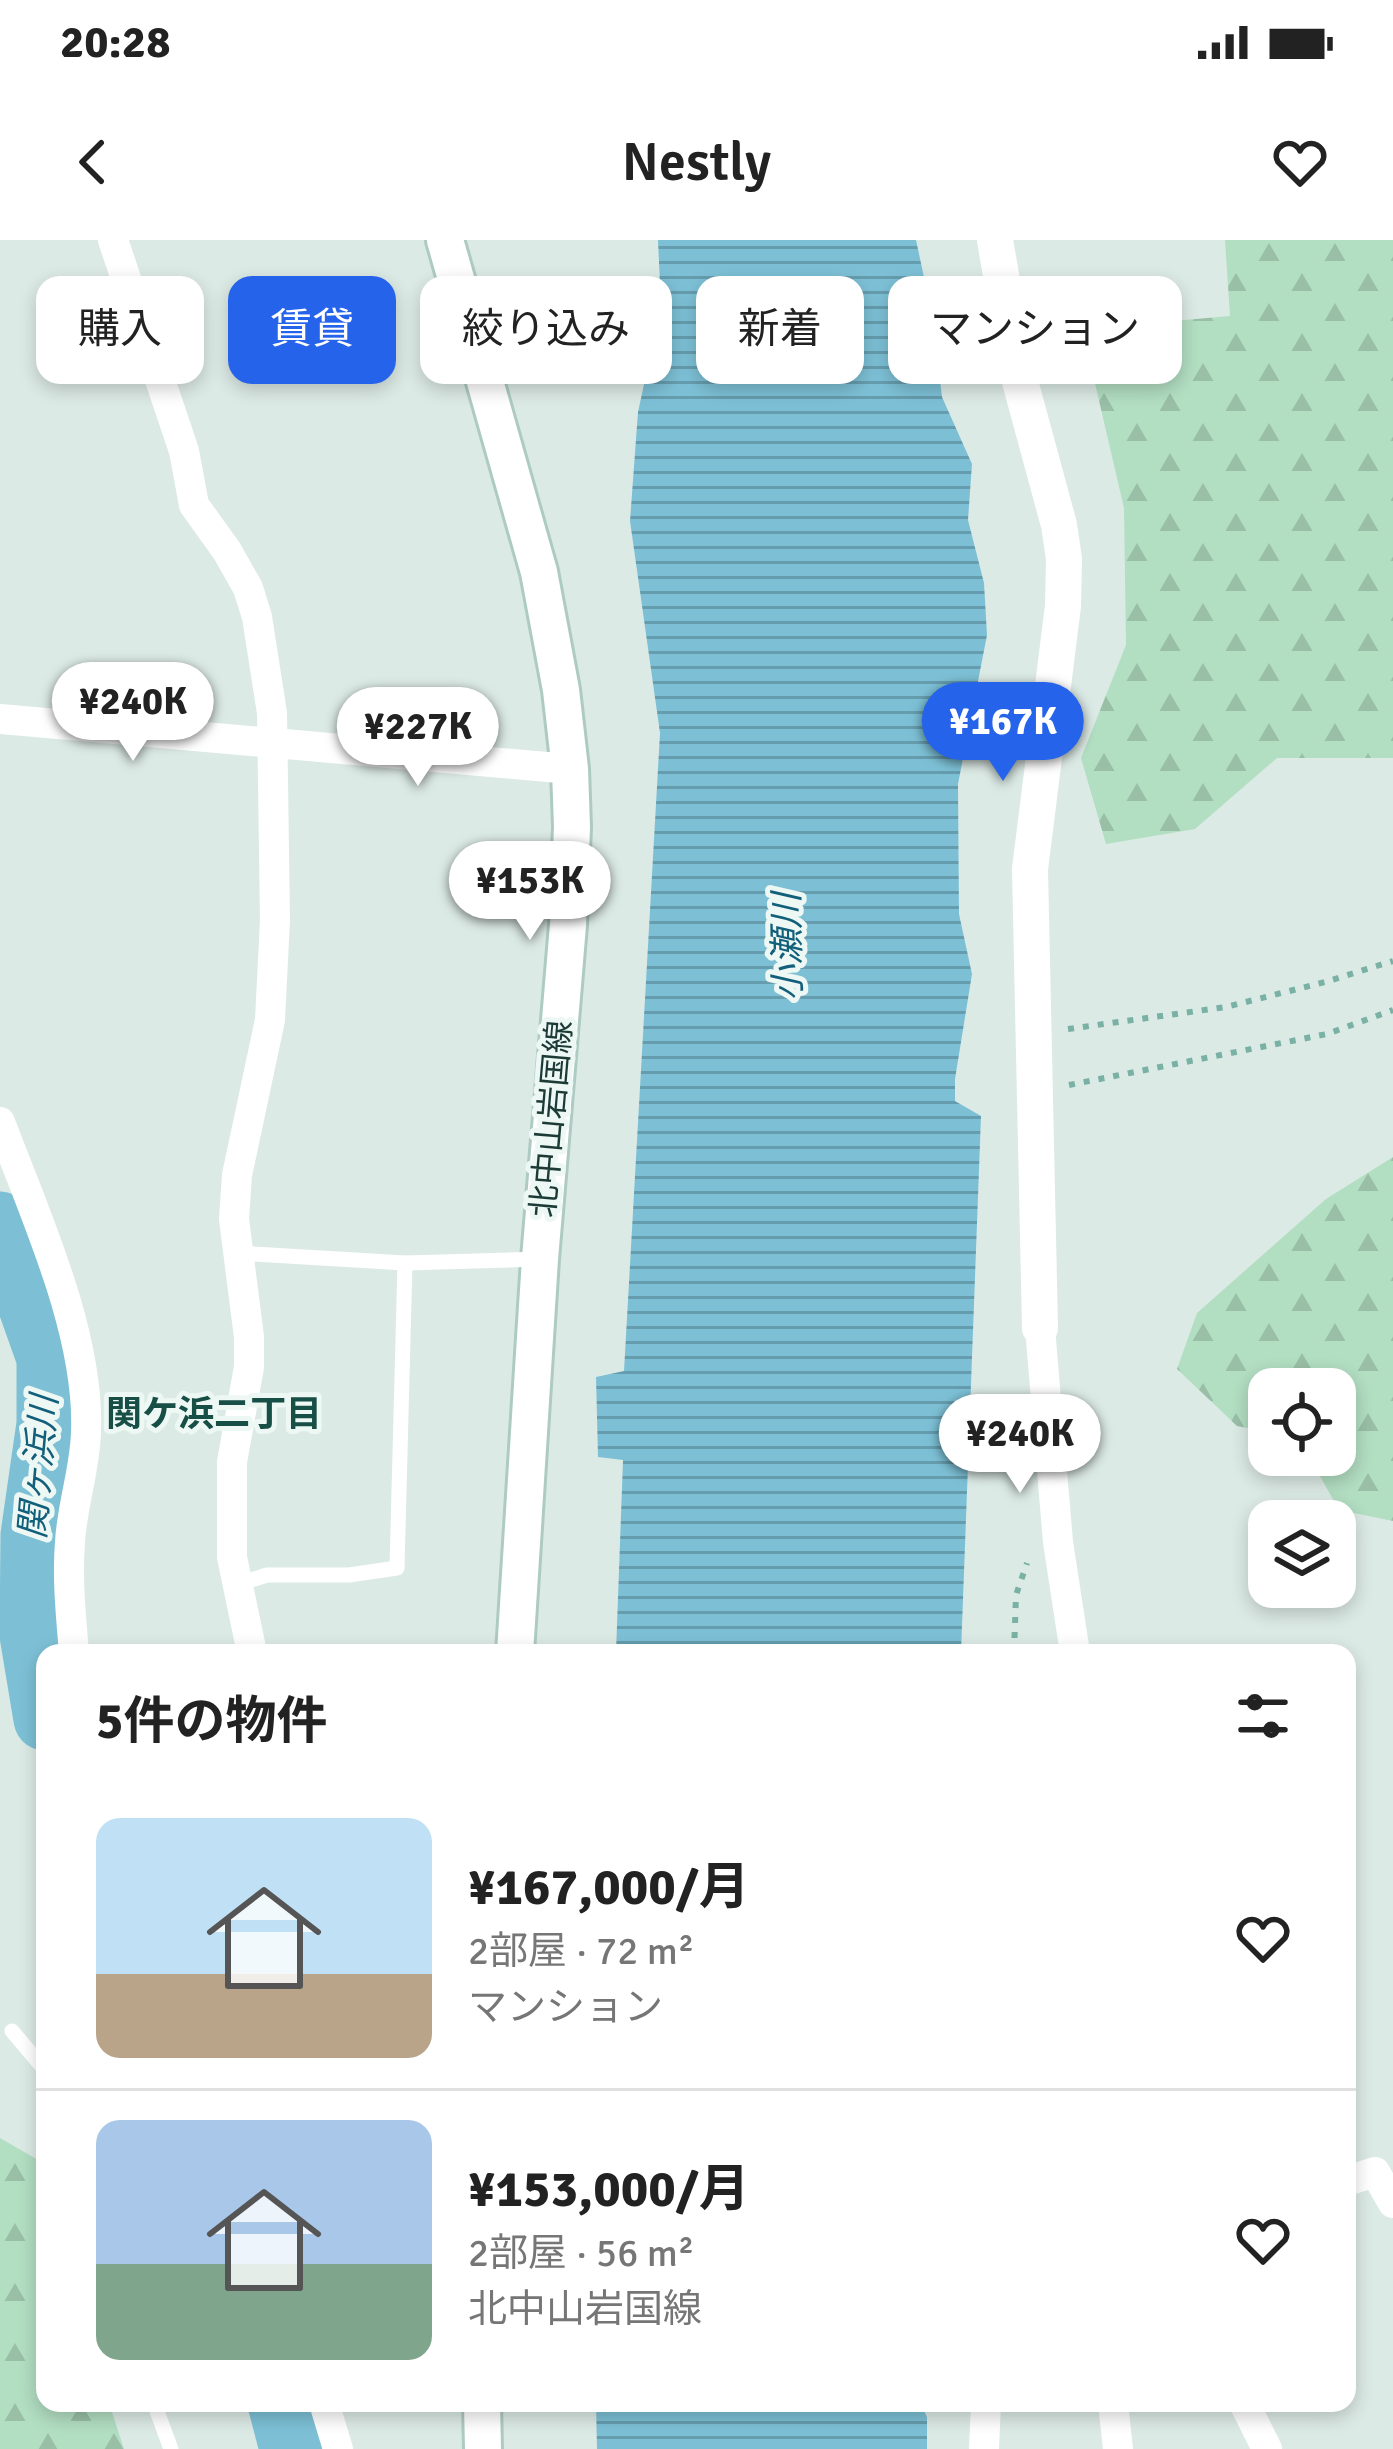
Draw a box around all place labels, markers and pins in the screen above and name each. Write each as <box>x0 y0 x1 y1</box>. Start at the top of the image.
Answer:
pin: ¥240K <box>49 662 217 764</box>
pin: ¥167K <box>919 682 1087 784</box>
pin: ¥227K <box>334 687 502 789</box>
pin: ¥153K <box>446 841 614 943</box>
pin: ¥240K <box>936 1394 1104 1496</box>

